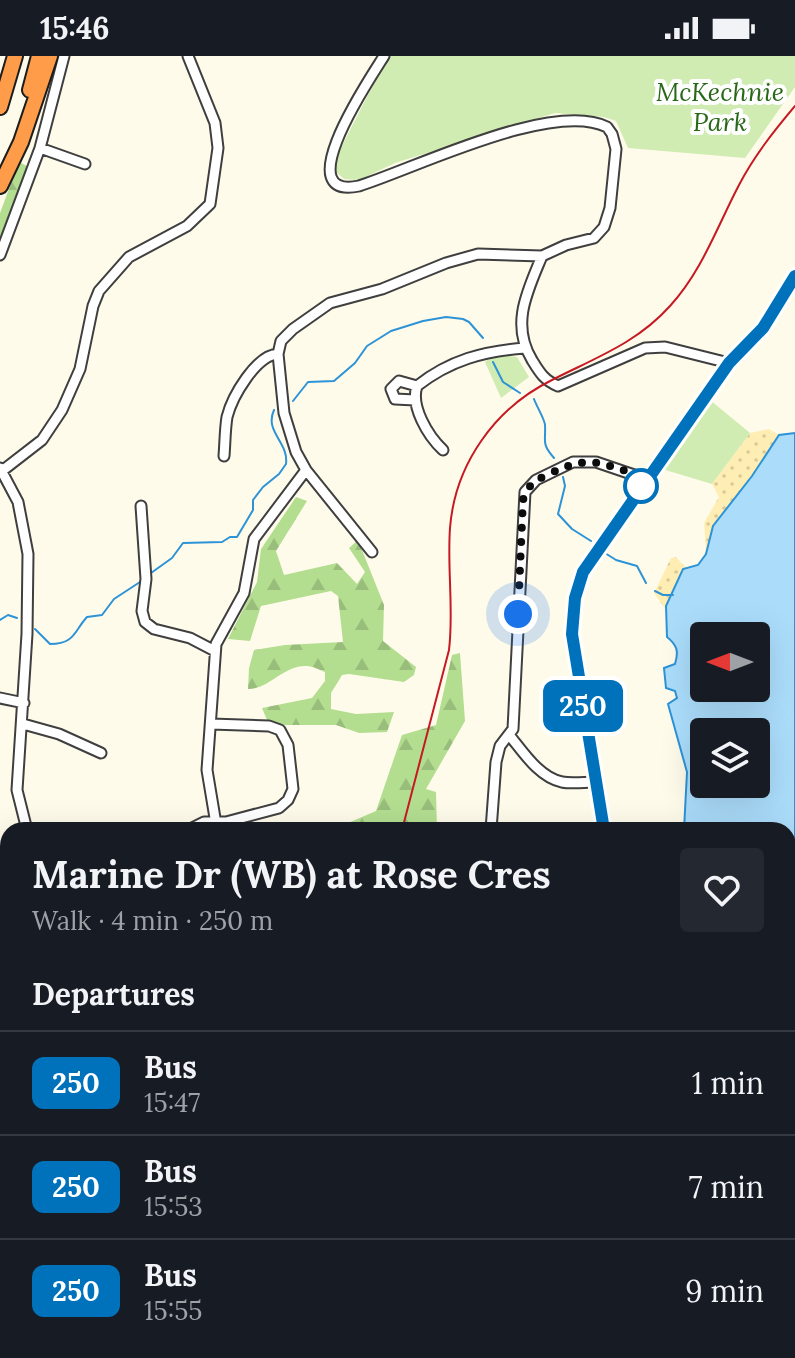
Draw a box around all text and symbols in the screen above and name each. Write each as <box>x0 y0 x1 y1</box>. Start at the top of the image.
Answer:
text: 15:46 <box>40 9 110 47</box>
park label: McKechnie Park <box>656 75 784 138</box>
unlabelled marker <box>624 469 658 503</box>
your location <box>498 594 538 634</box>
north arrow <box>690 622 770 702</box>
map controls <box>690 622 770 798</box>
line badge: 250 <box>537 680 629 732</box>
text: 250 <box>559 688 607 724</box>
button: layers <box>690 718 770 798</box>
button: heart <box>680 848 764 932</box>
text: Marine Dr (WB) at Rose Cres <box>32 850 551 898</box>
text: Walk · 4 min · 250 m <box>32 904 273 937</box>
text: Departures <box>32 975 195 1013</box>
text: Bus <box>144 1048 197 1086</box>
text: 1 min <box>692 1064 764 1102</box>
text: 250 <box>52 1065 100 1101</box>
text: 15:47 <box>144 1086 200 1119</box>
text: Bus <box>144 1152 197 1190</box>
text: 7 min <box>689 1168 764 1206</box>
text: 250 <box>52 1169 100 1205</box>
text: 15:53 <box>144 1190 203 1223</box>
text: Bus <box>144 1256 197 1294</box>
text: 9 min <box>685 1272 764 1310</box>
text: 250 <box>52 1273 100 1309</box>
text: 15:55 <box>144 1294 202 1327</box>

